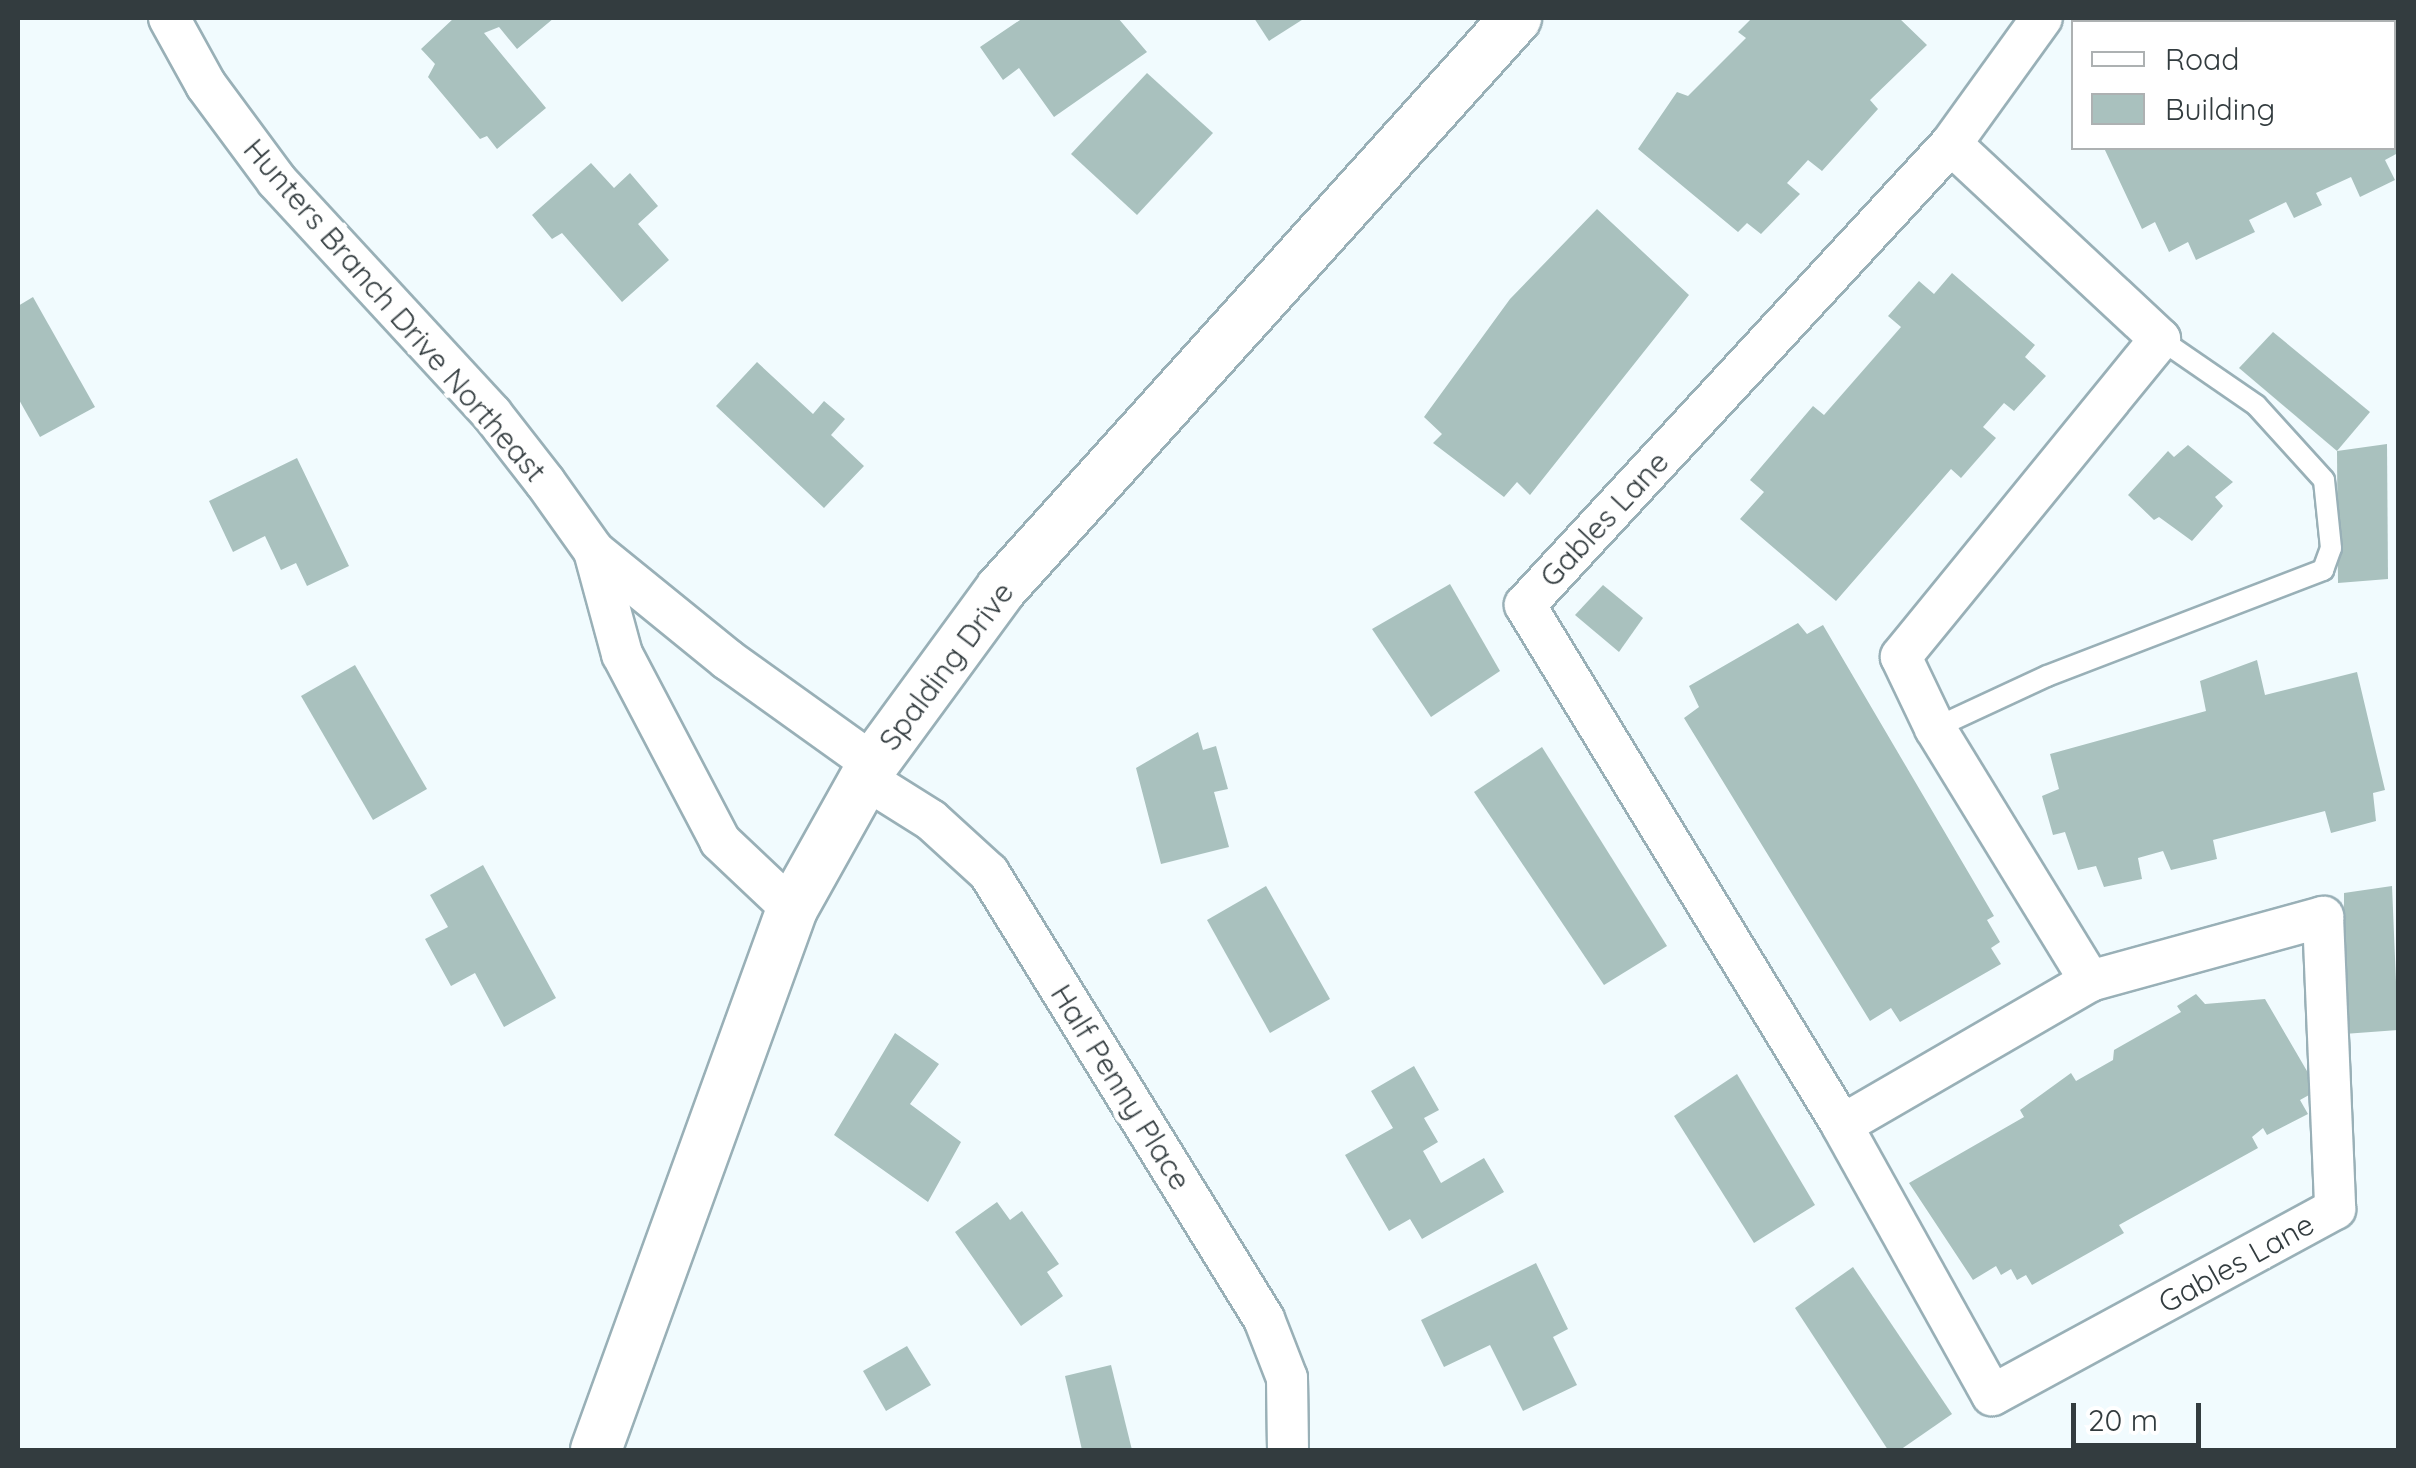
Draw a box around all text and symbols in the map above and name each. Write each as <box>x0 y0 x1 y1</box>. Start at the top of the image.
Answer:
legend <box>2071 20 2396 150</box>
text: Road <box>2165 40 2239 78</box>
text: Building <box>2165 90 2275 128</box>
street label: Hunters Branch Drive Northeast <box>236 131 554 489</box>
street label: Gables Lane <box>1532 444 1676 594</box>
street label: Spalding Drive <box>871 575 1021 757</box>
street label: Half Penny Place <box>1043 978 1199 1196</box>
street label: Gables Lane <box>2152 1206 2320 1320</box>
scale bar <box>2076 1383 2206 1445</box>
text: 20 m <box>2088 1401 2158 1439</box>

